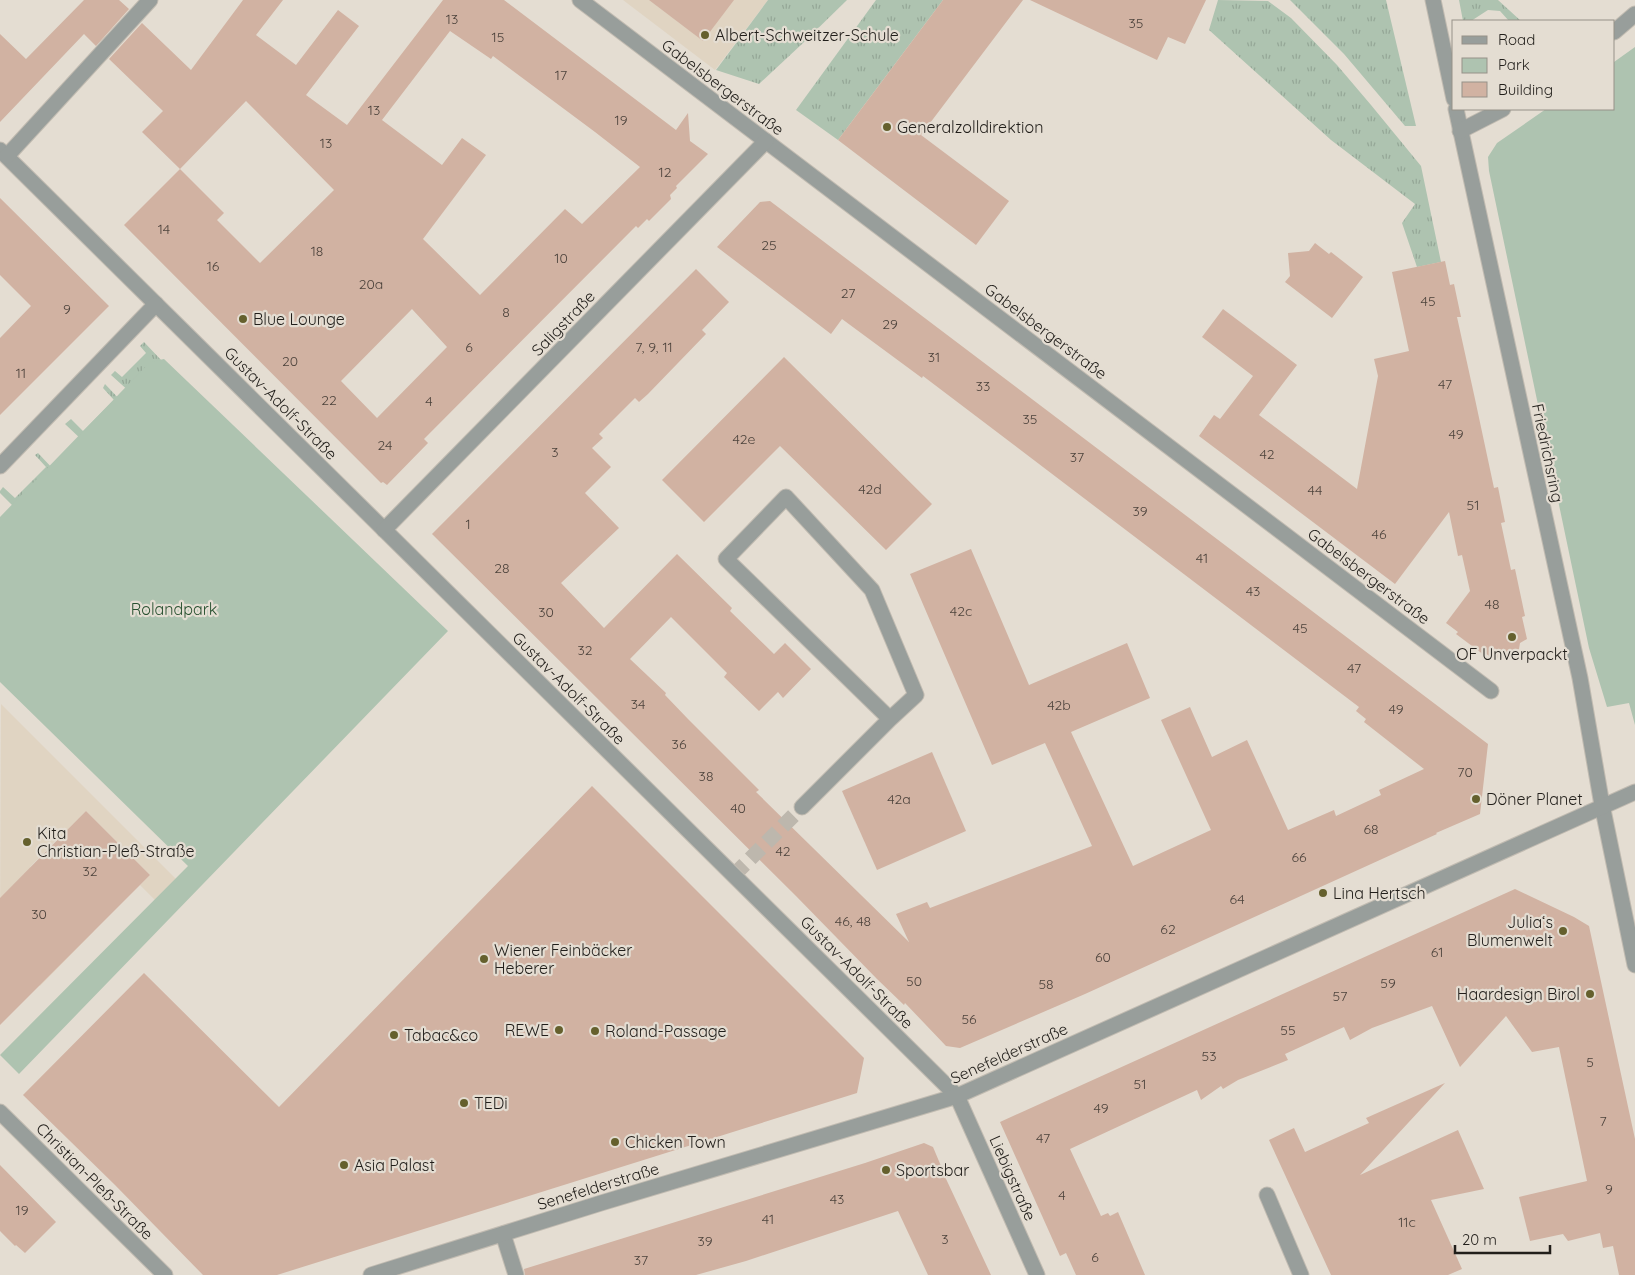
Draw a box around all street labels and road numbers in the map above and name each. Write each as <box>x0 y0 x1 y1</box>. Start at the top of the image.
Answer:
street label: Gabelsbergerstraße <box>658 35 788 139</box>
street label: Gabelsbergerstraße <box>981 279 1111 383</box>
street label: Saligstraße <box>527 286 599 360</box>
street label: Gustav-Adolf-Straße <box>220 342 342 464</box>
street label: Friedrichsring <box>1528 402 1568 504</box>
street label: Gabelsbergerstraße <box>1304 524 1434 628</box>
street label: Gustav-Adolf-Straße <box>508 627 630 749</box>
street label: Gustav-Adolf-Straße <box>796 911 918 1033</box>
street label: Senefelderstraße <box>947 1018 1071 1088</box>
street label: Christian-Pleß-Straße <box>32 1118 158 1244</box>
street label: Liebigstraße <box>985 1132 1041 1224</box>
street label: Senefelderstraße <box>535 1158 661 1214</box>

